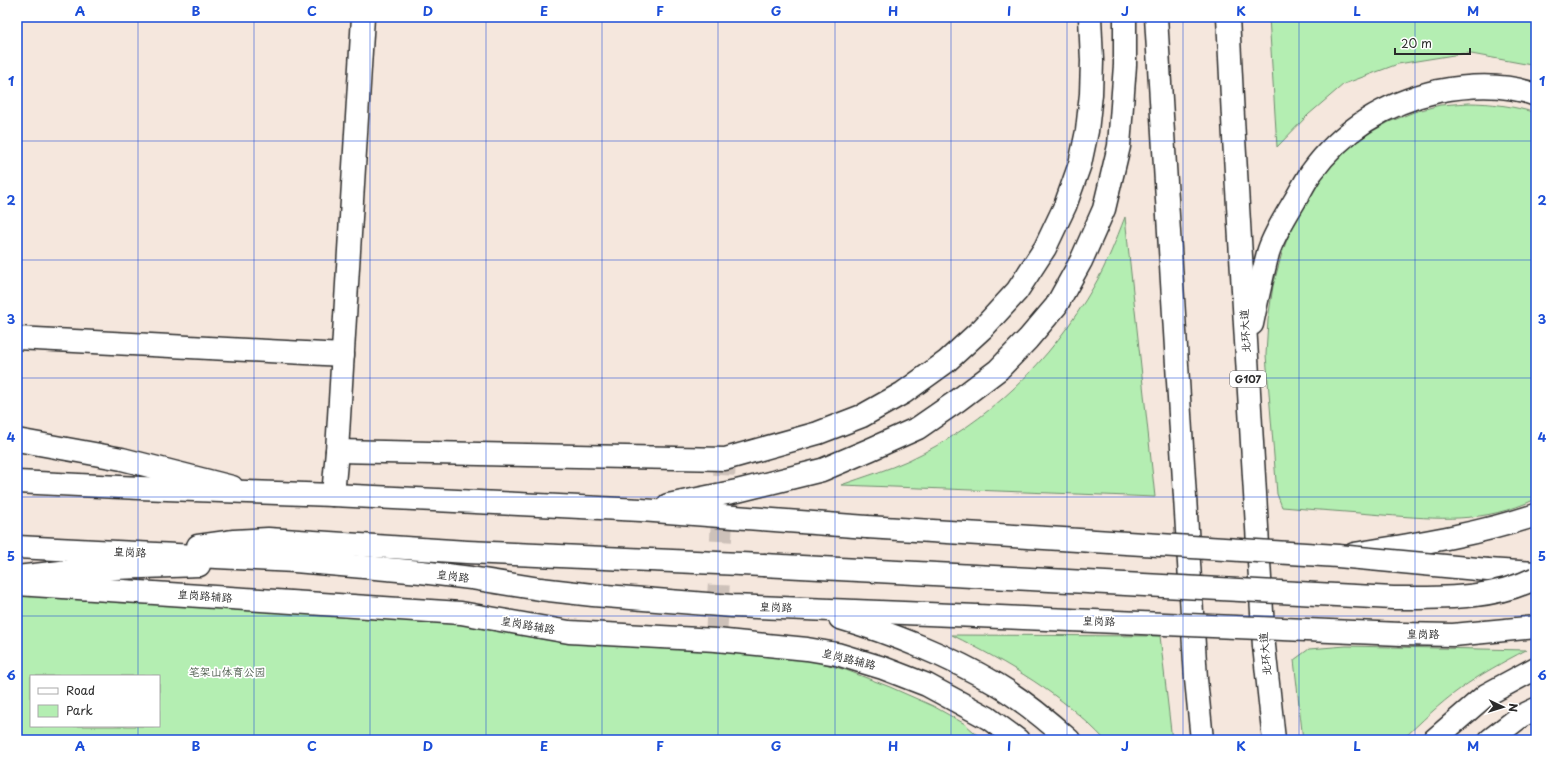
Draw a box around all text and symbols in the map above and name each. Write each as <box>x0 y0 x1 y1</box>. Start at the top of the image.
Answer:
text: A <box>75 1 85 20</box>
text: B <box>192 1 201 20</box>
text: C <box>307 1 317 20</box>
text: D <box>423 1 433 20</box>
text: E <box>540 1 548 20</box>
text: F <box>656 1 664 20</box>
text: G <box>771 1 781 20</box>
text: H <box>888 1 898 20</box>
text: I <box>1007 1 1011 20</box>
text: J <box>1121 1 1129 20</box>
text: K <box>1236 1 1246 20</box>
text: L <box>1353 1 1361 20</box>
text: M <box>1467 1 1479 20</box>
scale bar <box>1395 30 1470 56</box>
text: 20 m <box>1401 34 1432 52</box>
text: 1 <box>8 71 14 90</box>
text: 1 <box>1539 71 1545 90</box>
text: 2 <box>6 190 16 209</box>
text: 2 <box>1537 190 1547 209</box>
text: 3 <box>7 309 16 328</box>
street label: 北环大道 <box>1235 309 1254 353</box>
text: 3 <box>1538 309 1547 328</box>
road number: G107 <box>1230 371 1266 387</box>
text: 4 <box>7 427 16 446</box>
text: 4 <box>1538 427 1547 446</box>
street label: 皇岗路 <box>113 542 147 561</box>
text: 5 <box>7 546 15 565</box>
text: 5 <box>1538 546 1546 565</box>
street label: 皇岗路 <box>436 565 470 586</box>
street label: 皇岗路辅路 <box>177 585 233 606</box>
street label: 皇岗路 <box>759 597 793 616</box>
street label: 皇岗路辅路 <box>500 611 557 638</box>
street label: 皇岗路 <box>1082 611 1116 630</box>
street label: 皇岗路 <box>1406 625 1440 642</box>
street label: 北环大道 <box>1254 631 1275 677</box>
street label: 皇岗路辅路 <box>820 644 878 673</box>
park label: 笔架山体育公园 <box>189 663 266 680</box>
text: 6 <box>6 665 16 684</box>
text: 6 <box>1537 665 1547 684</box>
legend <box>30 675 160 727</box>
text: Road <box>66 681 95 699</box>
north arrow <box>1483 687 1523 727</box>
text: Park <box>66 701 93 719</box>
text: N <box>1505 703 1522 713</box>
text: A <box>75 736 85 755</box>
text: B <box>192 736 201 755</box>
text: C <box>307 736 317 755</box>
text: D <box>423 736 433 755</box>
text: E <box>540 736 548 755</box>
text: F <box>656 736 664 755</box>
text: G <box>771 736 781 755</box>
text: H <box>888 736 898 755</box>
text: I <box>1007 736 1011 755</box>
text: J <box>1121 736 1129 755</box>
text: K <box>1236 736 1246 755</box>
text: L <box>1353 736 1361 755</box>
text: M <box>1467 736 1479 755</box>

